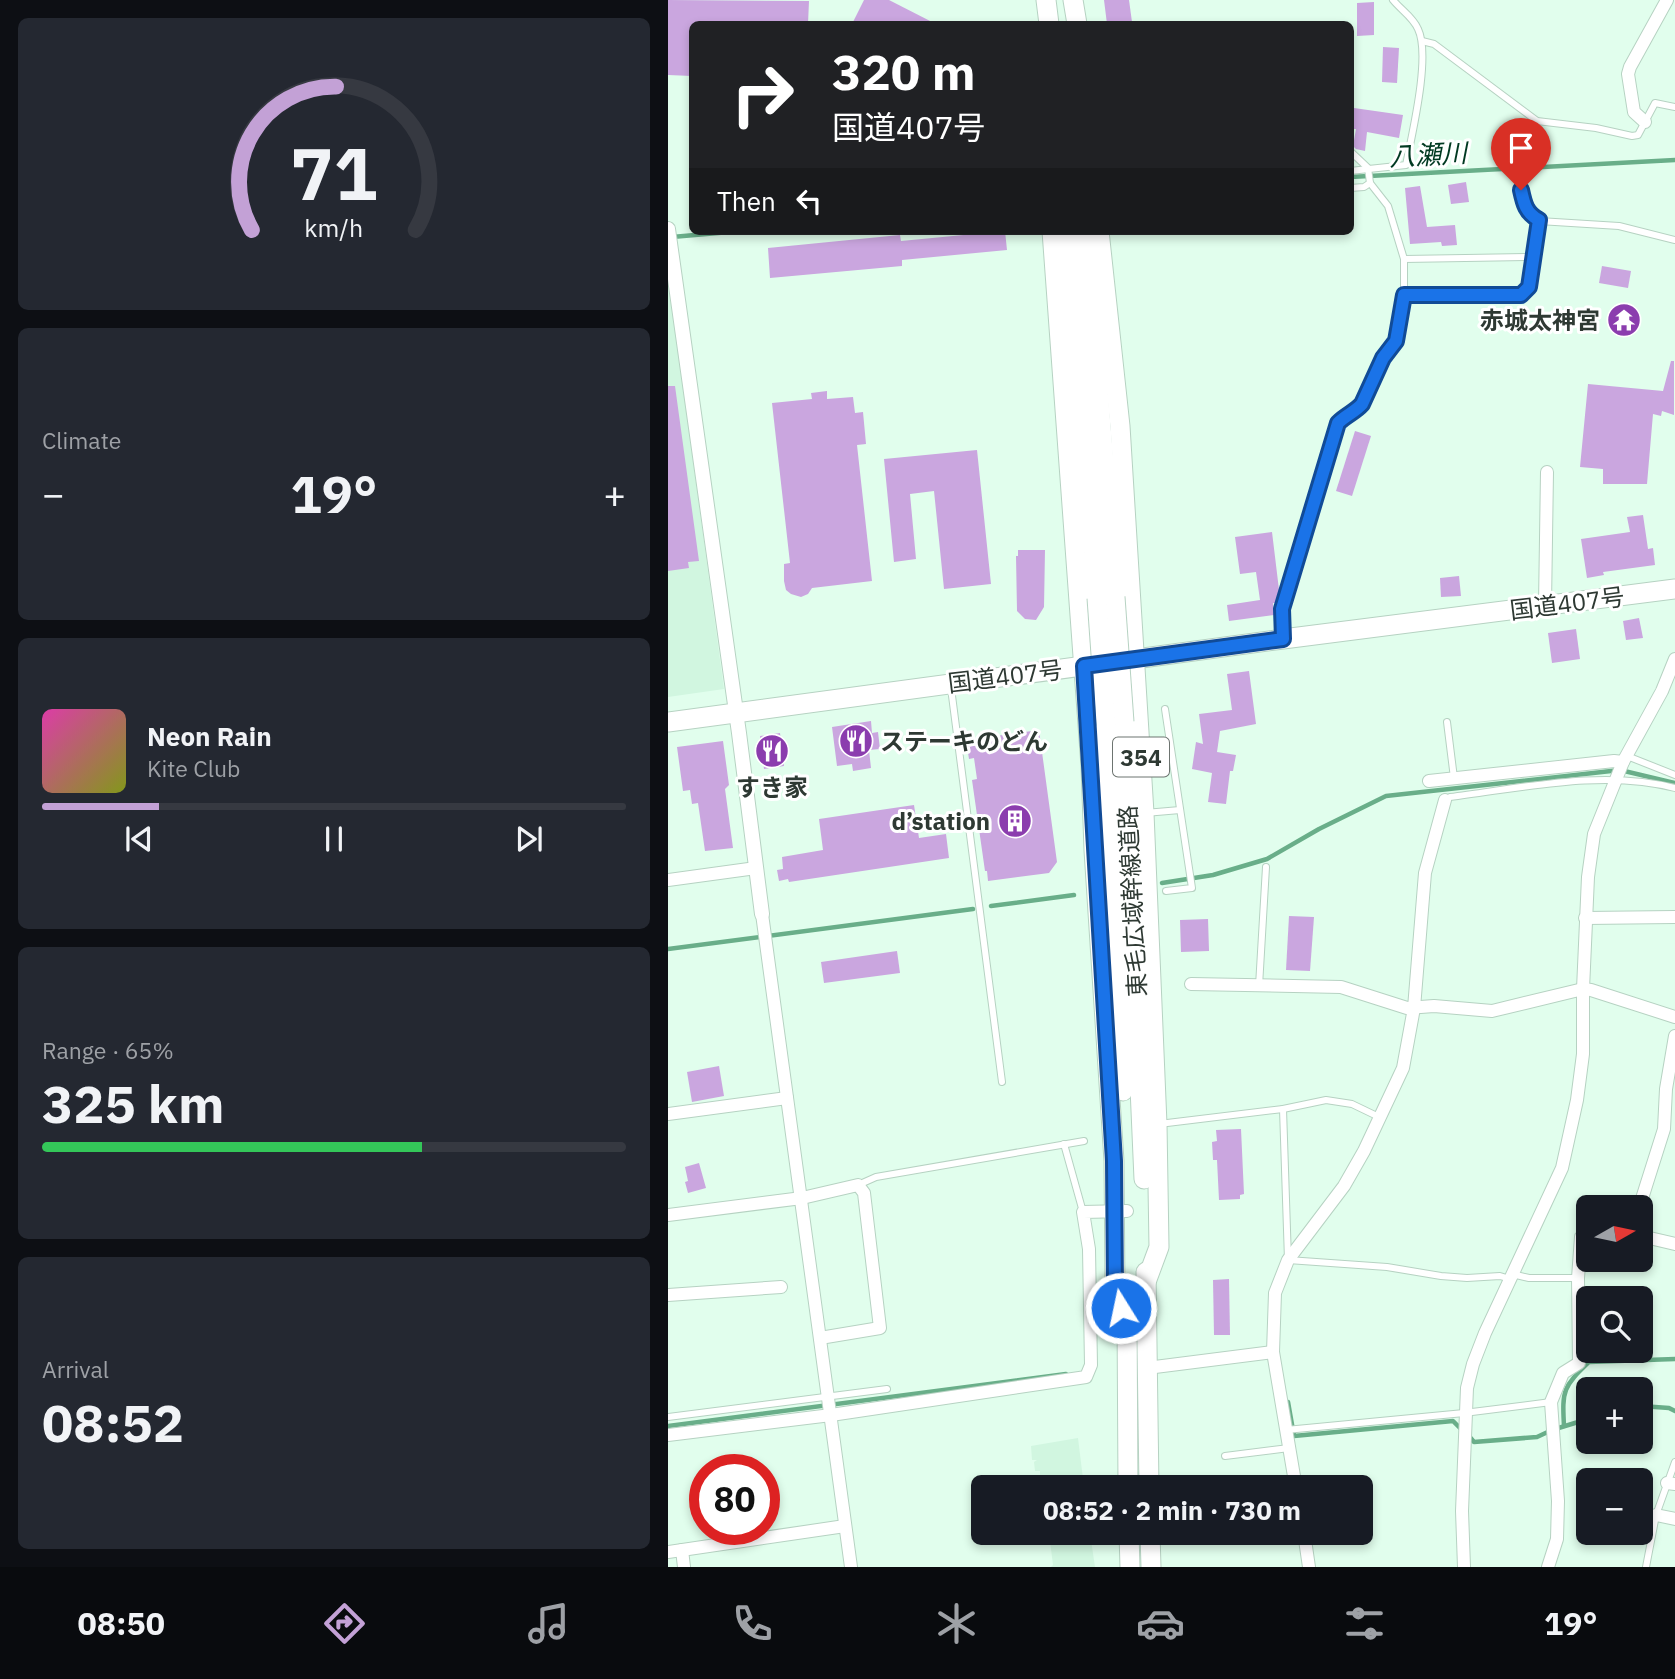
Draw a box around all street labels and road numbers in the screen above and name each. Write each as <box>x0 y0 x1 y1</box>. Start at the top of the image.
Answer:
street label: 国道407号 <box>1508 580 1626 626</box>
street label: 国道407号 <box>946 653 1064 699</box>
road number: 354 <box>1113 737 1169 776</box>
street label: 東毛広域幹線道路 <box>1111 804 1153 998</box>

